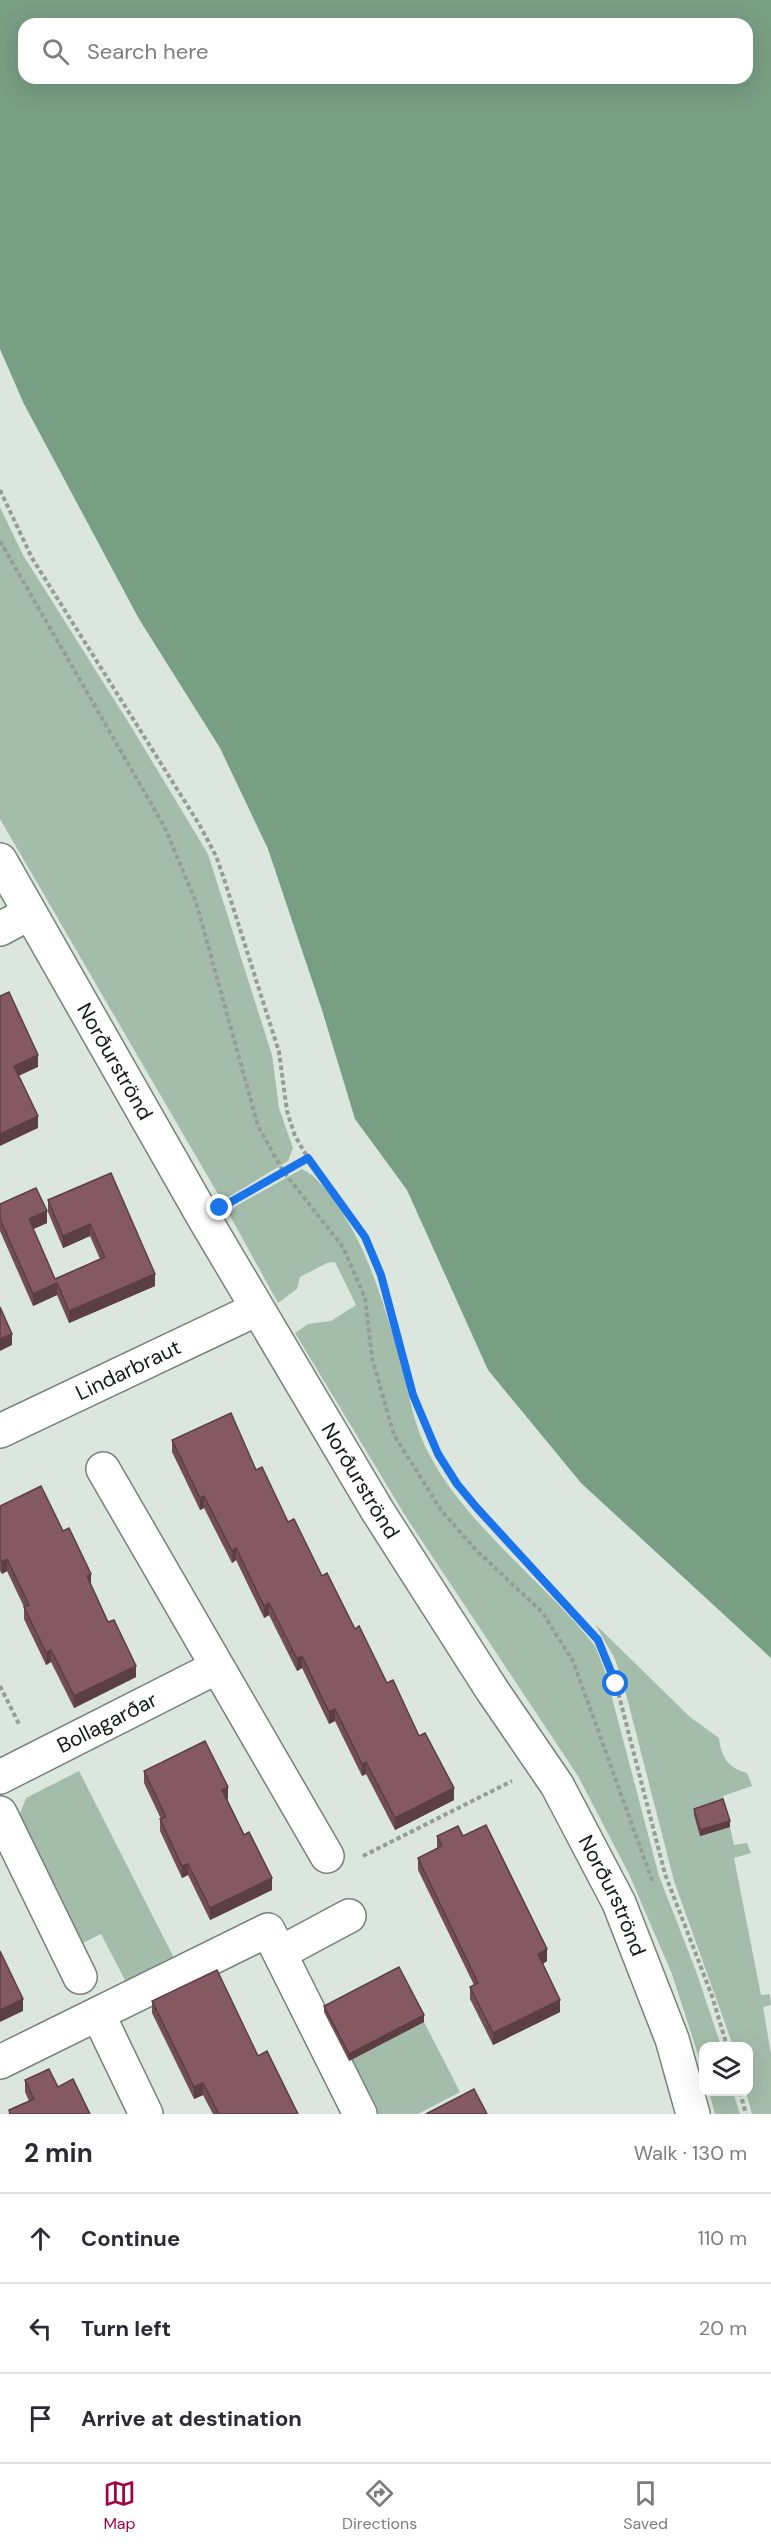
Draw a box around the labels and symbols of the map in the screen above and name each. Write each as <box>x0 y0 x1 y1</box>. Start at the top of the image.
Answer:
street label: Norðurströnd <box>70 998 159 1125</box>
route end <box>206 1194 232 1220</box>
street label: Lindarbraut <box>71 1333 185 1407</box>
street label: Norðurströnd <box>315 1418 406 1544</box>
route start <box>602 1670 628 1696</box>
street label: Bollagarðar <box>52 1686 162 1760</box>
street label: Norðurströnd <box>572 1830 652 1960</box>

